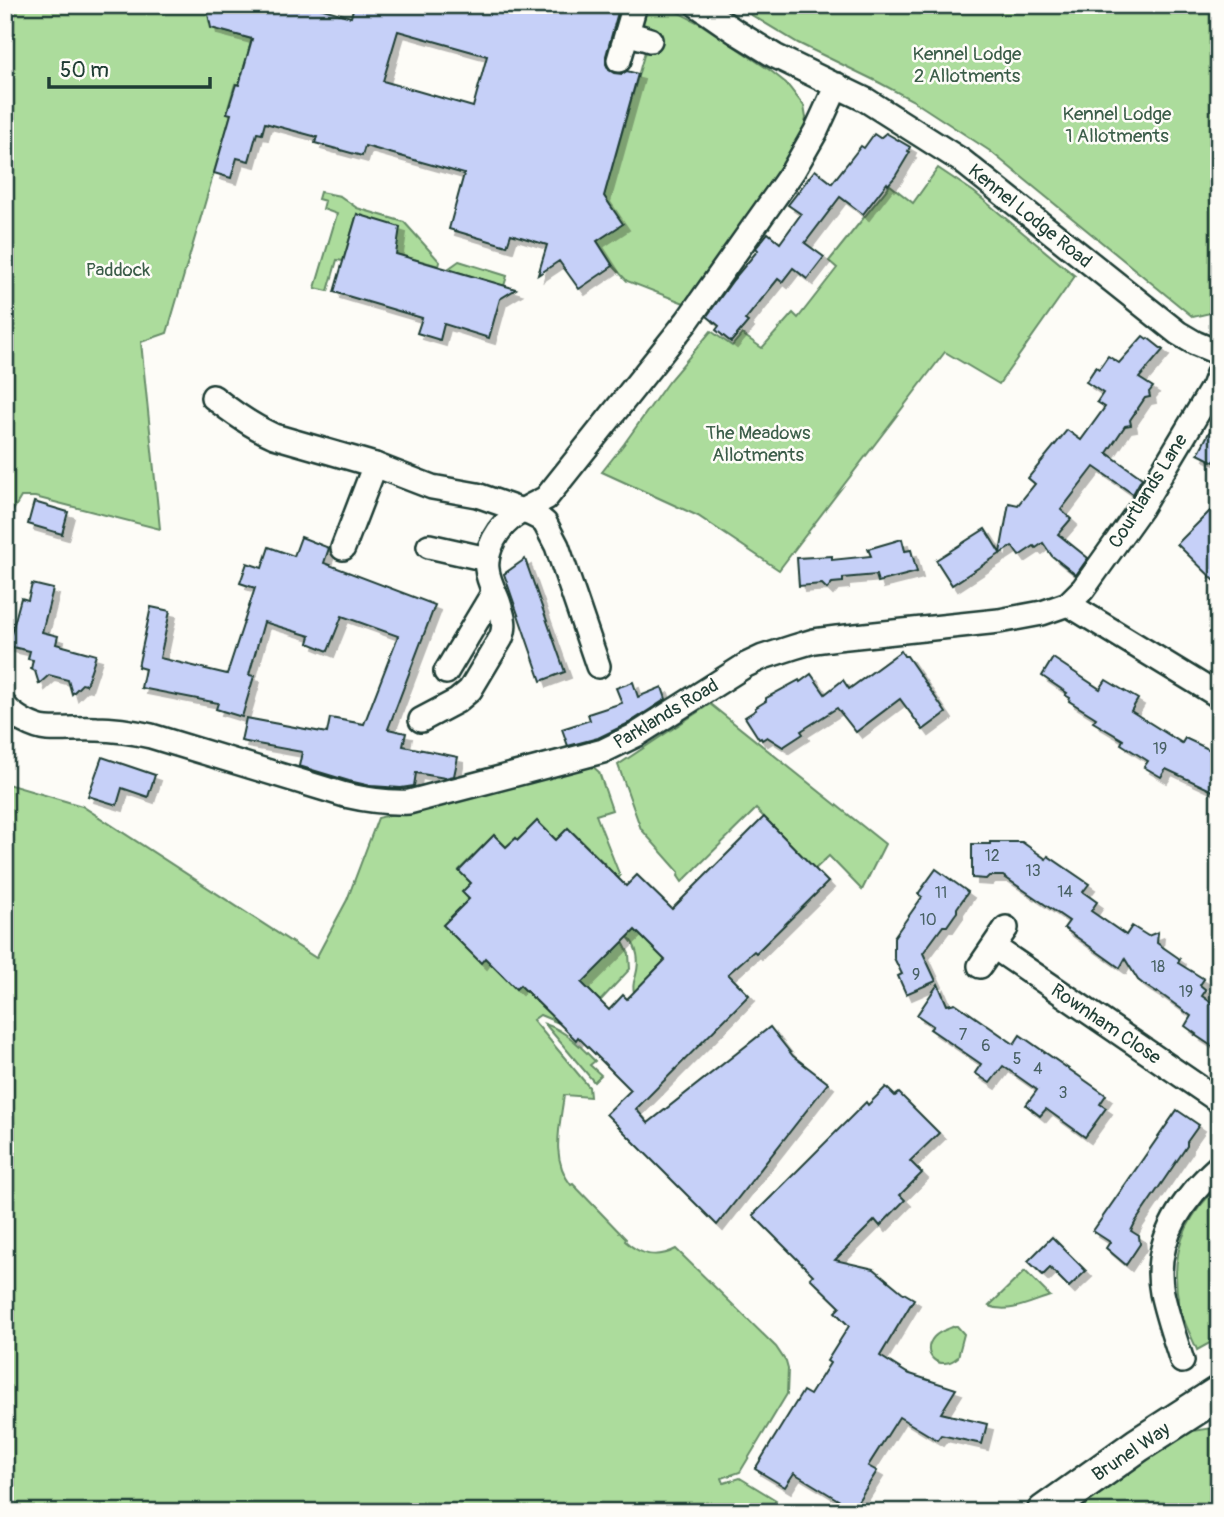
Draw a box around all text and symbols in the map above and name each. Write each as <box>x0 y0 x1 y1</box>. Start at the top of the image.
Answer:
park label: Kennel Lodge 2 Allotments <box>912 42 1022 88</box>
scale bar <box>49 46 210 90</box>
text: 50 m <box>60 57 109 84</box>
park label: Kennel Lodge 1 Allotments <box>1062 102 1172 148</box>
street label: Kennel Lodge Road <box>963 159 1097 273</box>
park label: Paddock <box>86 258 150 282</box>
park label: The Meadows Allotments <box>705 421 811 467</box>
street label: Courtlands Lane <box>1103 429 1193 553</box>
street label: Parklands Road <box>609 673 723 755</box>
house number: 19 <box>1153 739 1167 759</box>
house number: 12 <box>984 846 1000 866</box>
house number: 13 <box>1025 861 1041 881</box>
house number: 14 <box>1057 882 1073 902</box>
house number: 11 <box>935 883 947 903</box>
house number: 10 <box>919 910 937 930</box>
house number: 18 <box>1151 957 1165 977</box>
house number: 9 <box>912 965 920 985</box>
street label: Rownham Close <box>1046 978 1166 1070</box>
house number: 19 <box>1179 982 1193 1002</box>
house number: 7 <box>959 1025 968 1045</box>
house number: 6 <box>981 1036 991 1056</box>
house number: 5 <box>1013 1049 1021 1069</box>
house number: 4 <box>1033 1059 1043 1079</box>
house number: 3 <box>1059 1083 1068 1103</box>
street label: Brunel Way <box>1087 1417 1175 1487</box>

